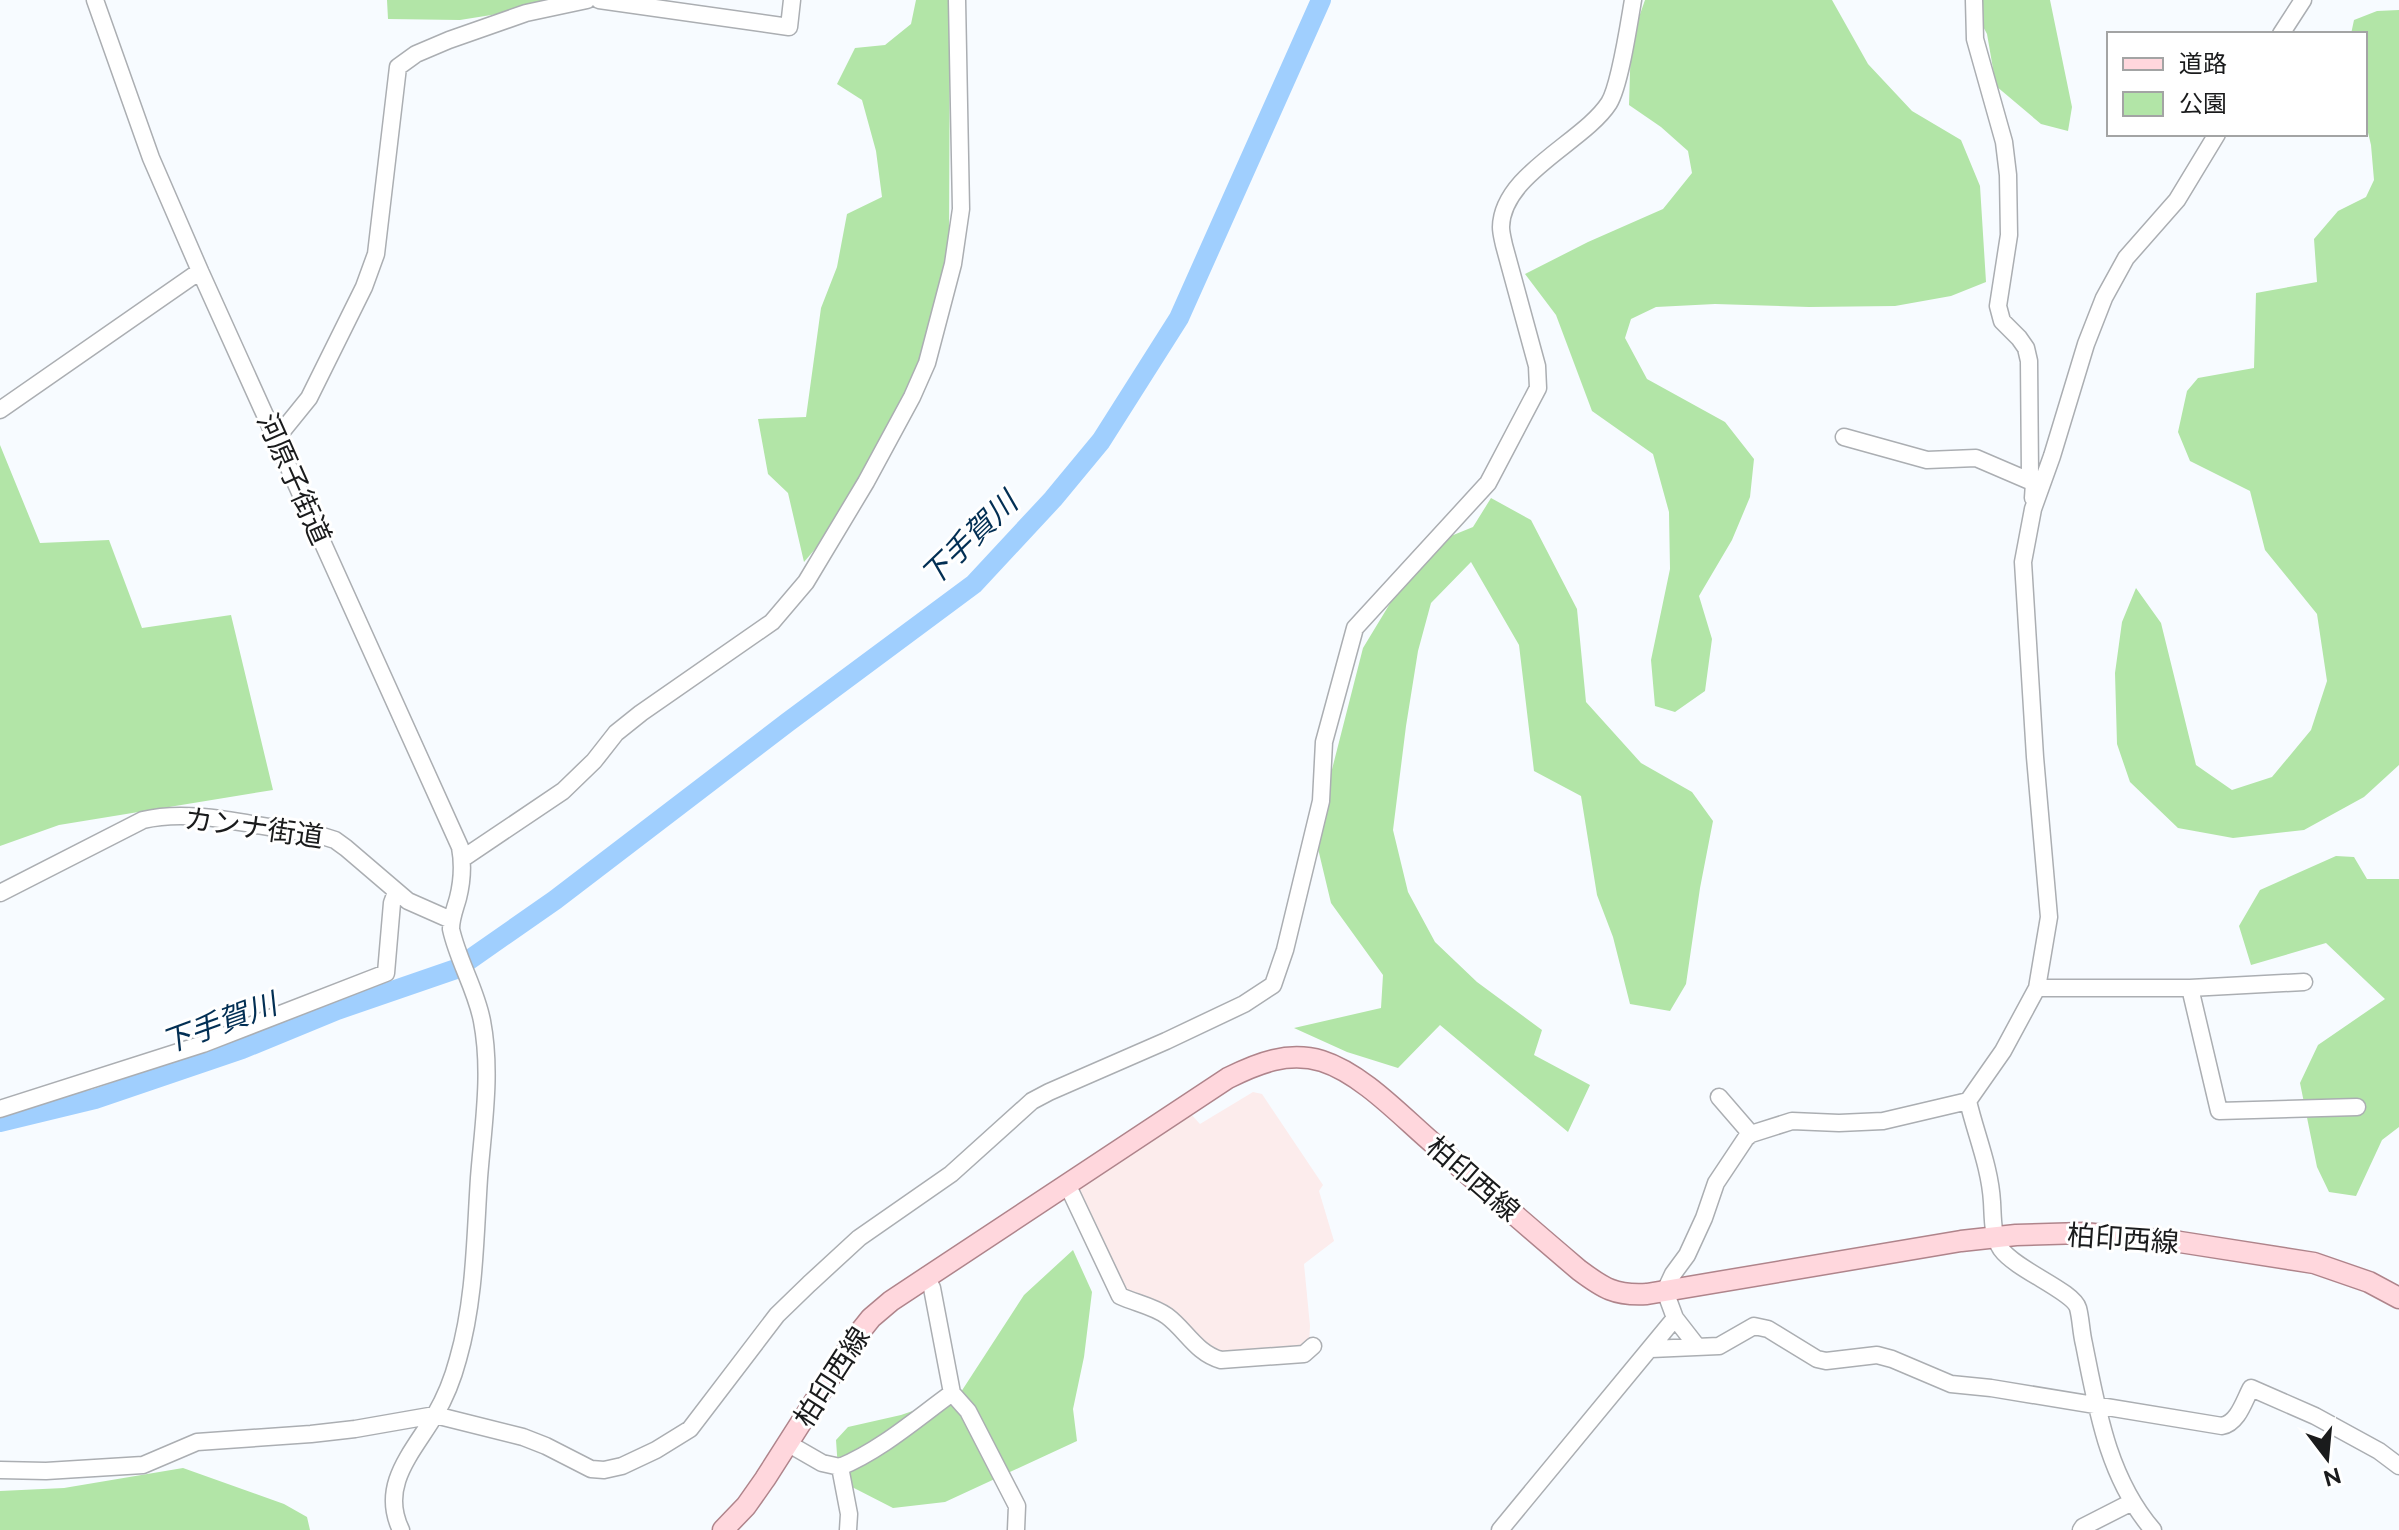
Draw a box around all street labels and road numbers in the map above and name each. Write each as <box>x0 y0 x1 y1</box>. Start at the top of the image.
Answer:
street label: 河原子街道 <box>250 408 338 550</box>
street label: カンナ街道 <box>182 802 326 854</box>
street label: 柏印西線 <box>1420 1130 1526 1228</box>
street label: 柏印西線 <box>2066 1219 2180 1259</box>
street label: 柏印西線 <box>788 1321 876 1433</box>

